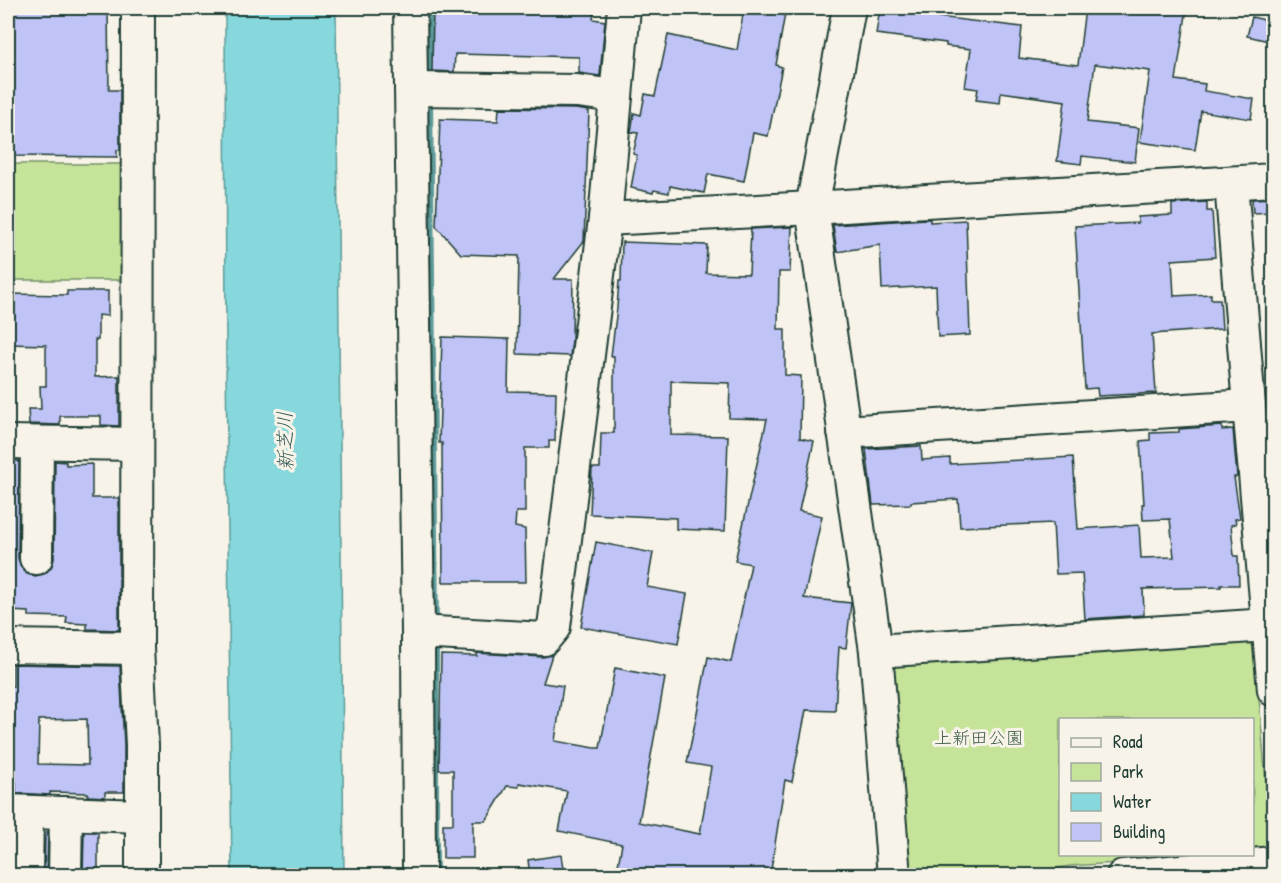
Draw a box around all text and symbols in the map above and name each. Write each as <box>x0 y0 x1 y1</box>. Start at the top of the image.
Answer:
water label: 新芝川 <box>270 411 299 471</box>
legend <box>1059 718 1254 856</box>
park label: 上新田公園 <box>934 725 1024 750</box>
text: Road <box>1113 729 1143 754</box>
text: Park <box>1113 759 1144 784</box>
text: Water <box>1113 789 1151 814</box>
text: Building <box>1113 819 1165 844</box>

